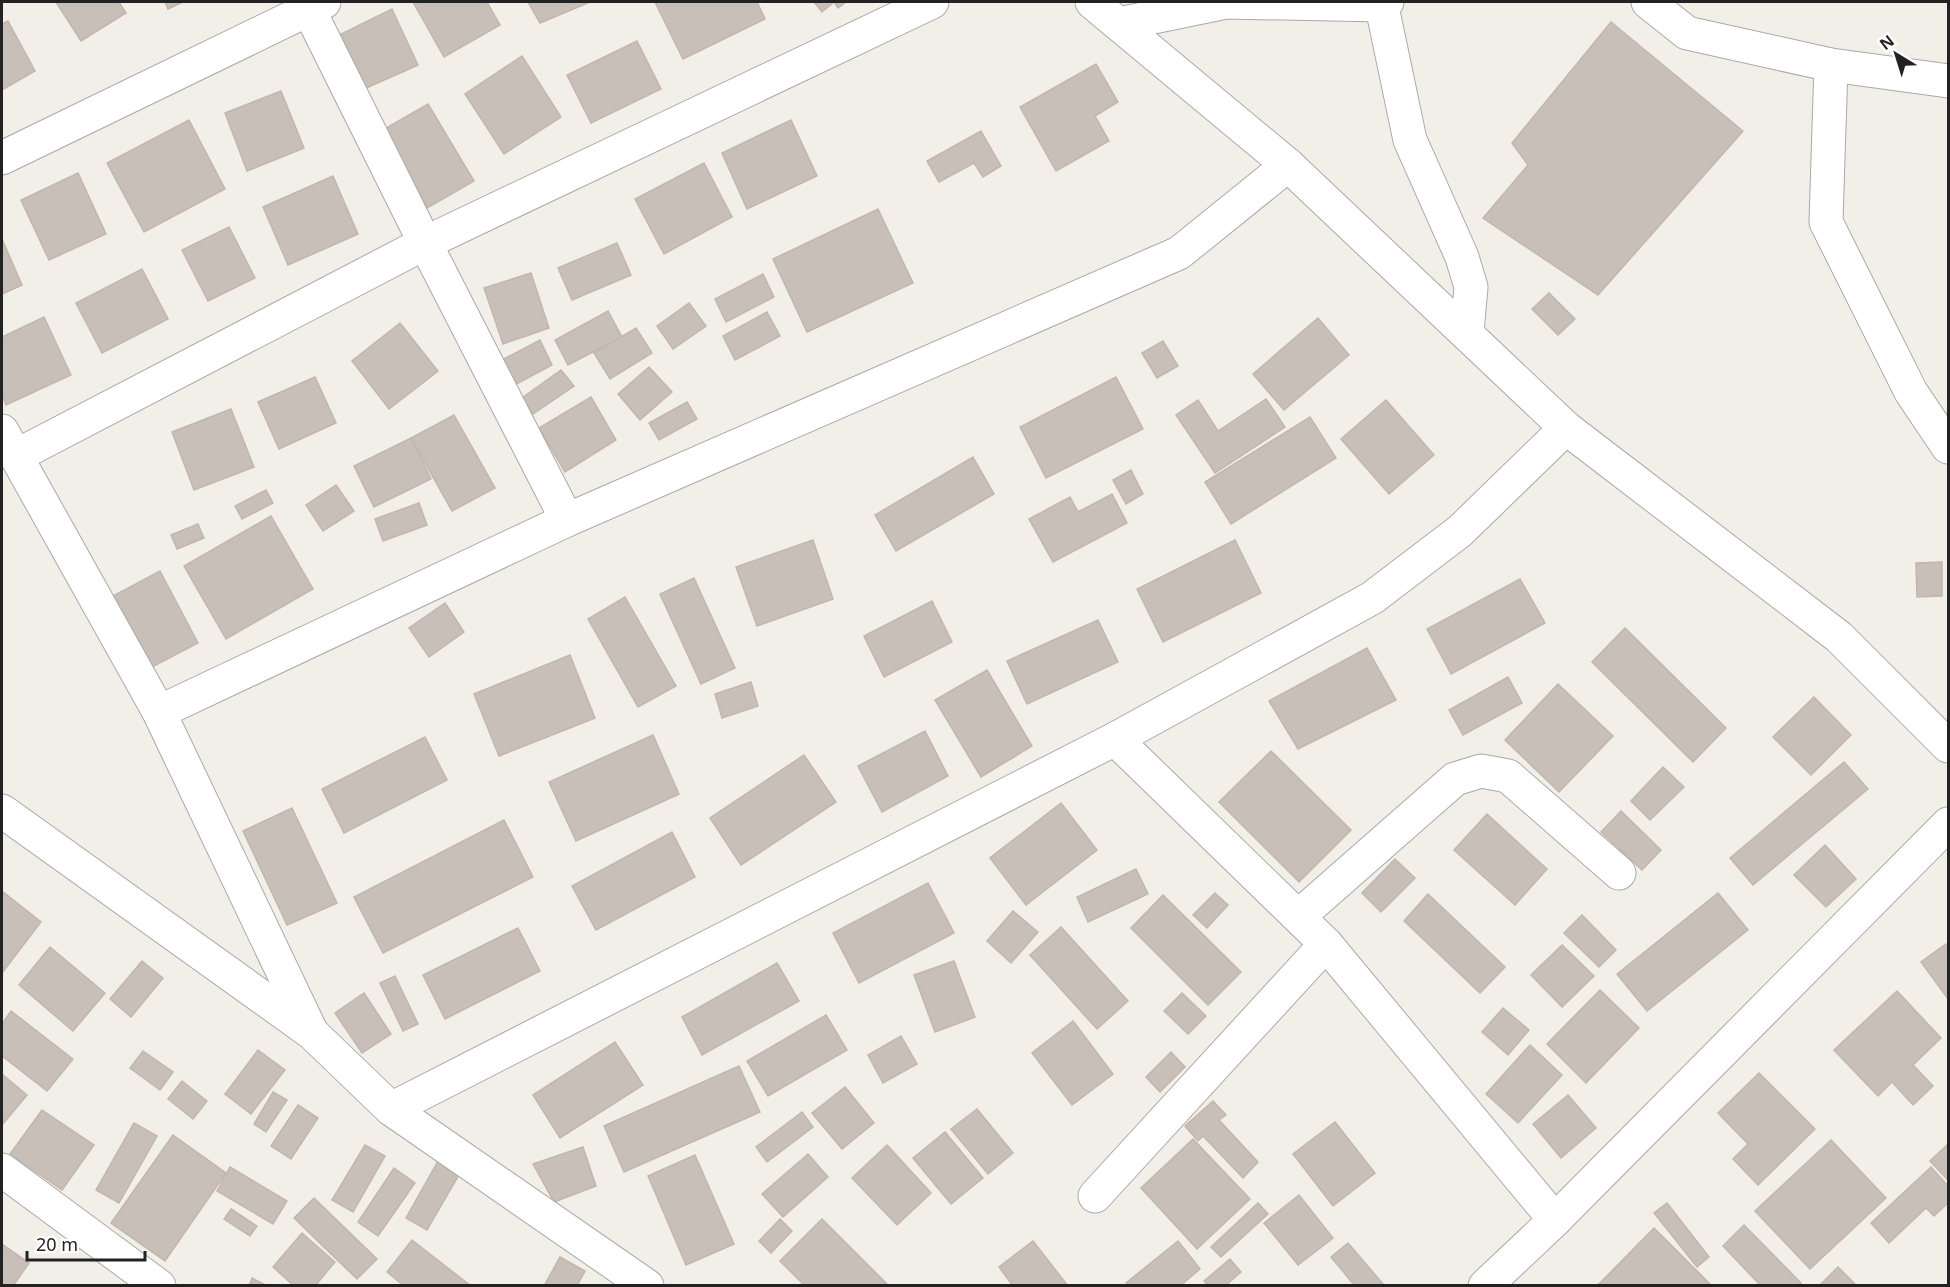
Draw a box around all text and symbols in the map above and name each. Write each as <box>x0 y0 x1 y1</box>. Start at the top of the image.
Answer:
north arrow <box>1866 24 1926 84</box>
text: N <box>1875 30 1899 55</box>
scale bar <box>27 1224 146 1262</box>
text: 20 m <box>36 1232 78 1256</box>

